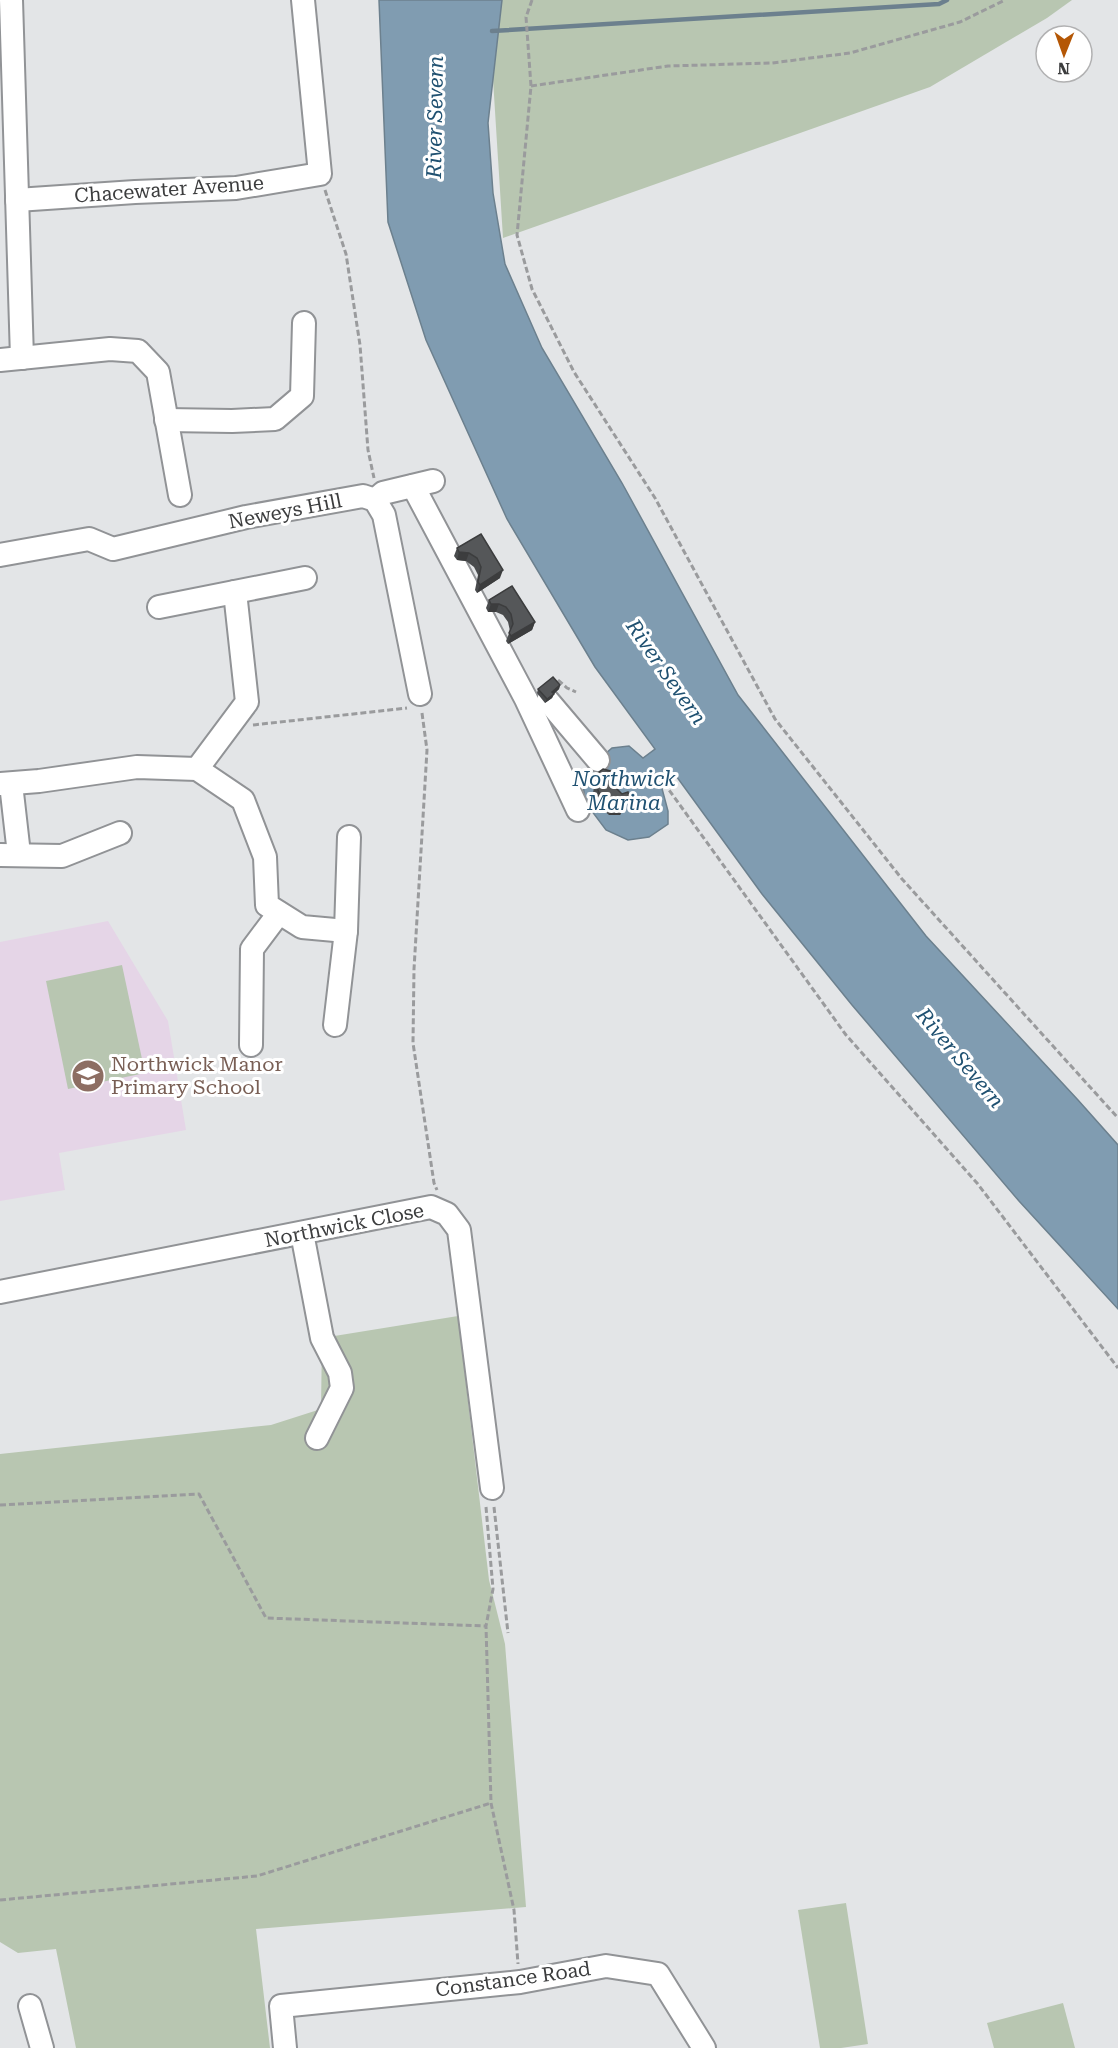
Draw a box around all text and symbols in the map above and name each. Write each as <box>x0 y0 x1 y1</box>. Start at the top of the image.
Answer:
north arrow <box>1034 24 1094 84</box>
water label: River Severn <box>422 56 448 179</box>
text: N <box>1057 59 1070 78</box>
street label: Chacewater Avenue <box>73 170 265 208</box>
street label: Neweys Hill <box>226 488 344 534</box>
water label: River Severn <box>620 614 711 729</box>
water label: Northwick Marina <box>571 767 676 815</box>
water label: River Severn <box>911 1003 1009 1113</box>
place label: Northwick Manor Primary School <box>111 1052 283 1099</box>
school or university icon: Northwick Manor Primary School <box>70 1058 106 1094</box>
street label: Northwick Close <box>262 1198 426 1252</box>
street label: Constance Road <box>434 1956 592 2002</box>

